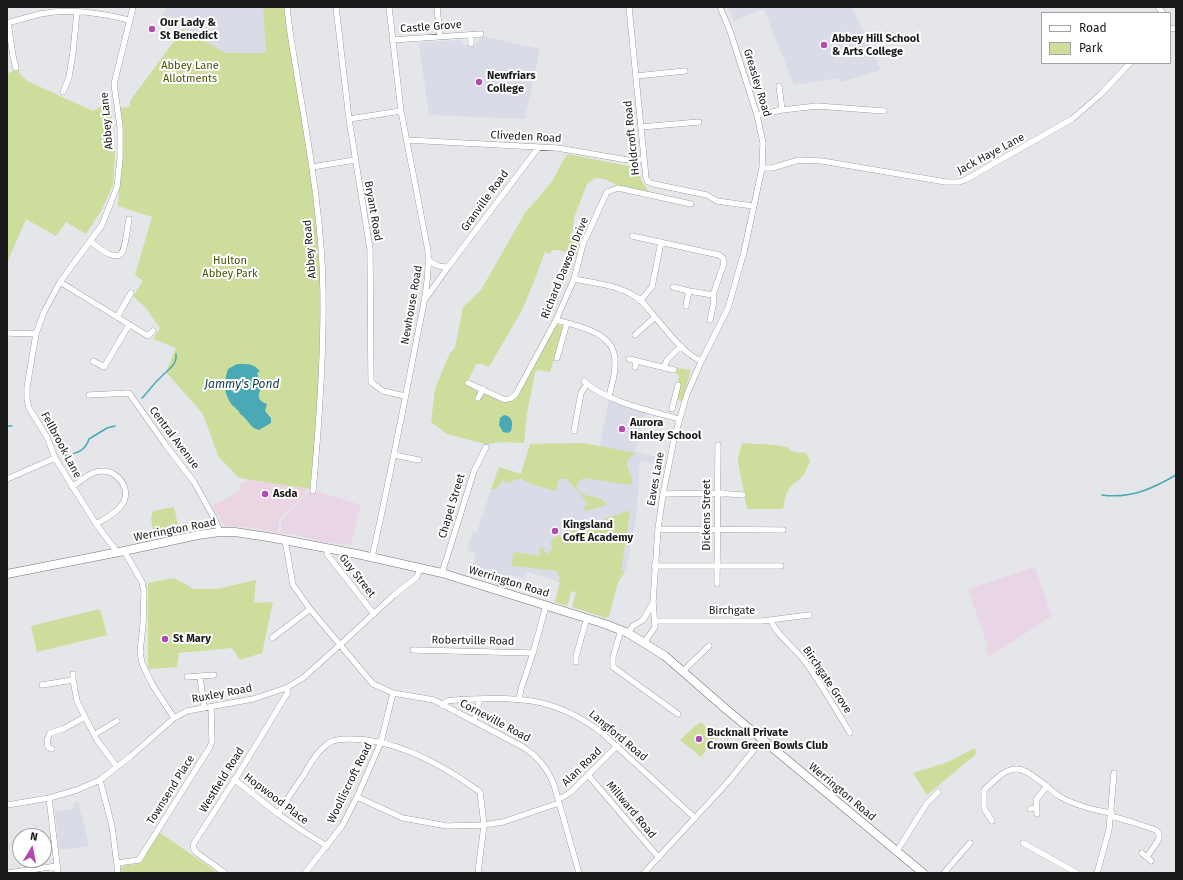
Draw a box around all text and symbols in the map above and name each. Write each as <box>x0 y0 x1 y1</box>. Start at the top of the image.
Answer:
legend <box>1041 12 1171 64</box>
place label: Our Lady & St Benedict <box>160 16 218 42</box>
street label: Castle Grove <box>400 18 462 36</box>
text: Road <box>1079 21 1107 35</box>
marker: Our Lady & St Benedict <box>147 24 157 34</box>
place label: Abbey Hill School & Arts College <box>832 32 920 58</box>
marker: Abbey Hill School & Arts College <box>819 40 829 50</box>
text: Park <box>1079 41 1103 55</box>
street label: Greasley Road <box>740 47 774 119</box>
park label: Abbey Lane Allotments <box>161 59 219 85</box>
place label: Newfriars College <box>487 69 536 95</box>
marker: Newfriars College <box>474 77 484 87</box>
street label: Abbey Lane <box>98 92 116 150</box>
street label: Holdcroft Road <box>622 100 642 176</box>
street label: Cliveden Road <box>490 129 562 145</box>
street label: Jack Haye Lane <box>955 131 1027 177</box>
street label: Granville Road <box>458 168 512 234</box>
street label: Bryant Road <box>361 180 385 242</box>
street label: Richard Dawson Drive <box>539 215 591 321</box>
street label: Abbey Road <box>301 219 319 279</box>
park label: Hulton Abbey Park <box>202 254 258 280</box>
street label: Newhouse Road <box>399 264 425 346</box>
water label: Jammy's Pond <box>204 378 280 392</box>
street label: Central Avenue <box>146 404 202 472</box>
street label: Fellbrook Lane <box>38 410 84 480</box>
place label: Aurora Hanley School <box>630 416 701 442</box>
marker: Aurora Hanley School <box>617 424 627 434</box>
street label: Eaves Lane <box>645 451 667 507</box>
street label: Chapel Street <box>436 472 468 540</box>
street label: Dickens Street <box>700 479 714 551</box>
place label: Asda <box>273 487 297 501</box>
marker: Asda <box>260 489 270 499</box>
street label: Werrington Road <box>133 516 217 544</box>
place label: Kingsland CofE Academy <box>563 518 633 544</box>
marker: Kingsland CofE Academy <box>550 526 560 536</box>
street label: Guy Street <box>336 552 378 600</box>
street label: Werrington Road <box>467 563 551 601</box>
street label: Birchgate <box>709 604 755 618</box>
place label: St Mary <box>173 632 211 646</box>
marker: St Mary <box>160 634 170 644</box>
street label: Robertville Road <box>431 634 515 648</box>
street label: Birchgate Grove <box>800 644 854 716</box>
street label: Ruxley Road <box>191 682 253 706</box>
street label: Corneville Road <box>457 697 533 745</box>
street label: Langford Road <box>586 708 650 764</box>
place label: Bucknall Private Crown Green Bowls Club <box>707 726 828 752</box>
marker: Bucknall Private Crown Green Bowls Club <box>694 734 704 744</box>
street label: Woolliscroft Road <box>325 741 375 825</box>
street label: Westfield Road <box>197 745 247 815</box>
street label: Alan Road <box>559 745 605 789</box>
street label: Townsend Place <box>144 753 198 827</box>
street label: Werrington Road <box>806 760 878 824</box>
street label: Hopwood Place <box>241 771 311 827</box>
street label: Millward Road <box>603 779 659 841</box>
north arrow <box>12 828 52 868</box>
text: N <box>29 830 39 844</box>

